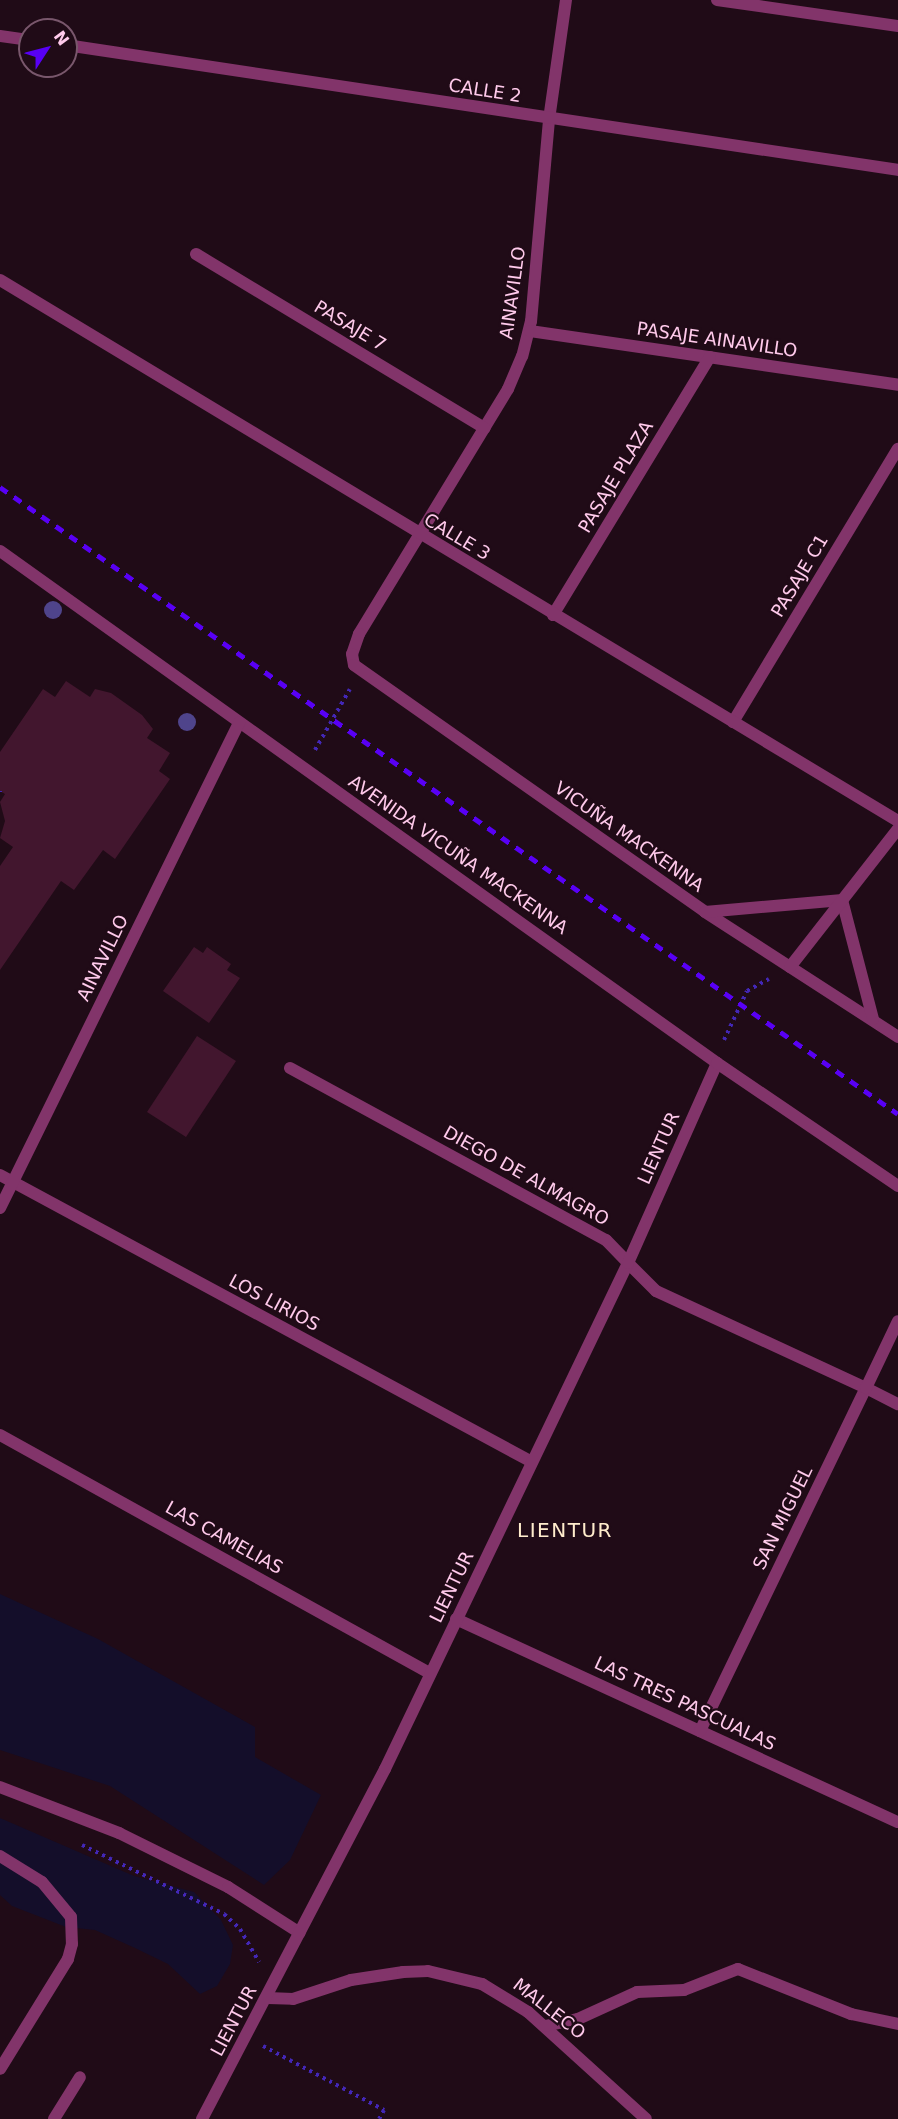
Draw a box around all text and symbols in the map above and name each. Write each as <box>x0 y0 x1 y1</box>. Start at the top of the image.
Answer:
north arrow <box>18 18 78 78</box>
text: N <box>50 27 73 49</box>
street label: CALLE 2 <box>447 75 523 107</box>
street label: AINAVILLO <box>496 245 530 341</box>
street label: PASAJE 7 <box>310 296 390 356</box>
street label: PASAJE AINAVILLO <box>635 318 799 362</box>
street label: PASAJE PLAZA <box>574 417 658 537</box>
street label: CALLE 3 <box>420 509 494 565</box>
street label: PASAJE C1 <box>767 531 833 621</box>
street label: AVENIDA VICUÑA MACKENNA <box>344 771 572 939</box>
street label: VICUÑA MACKENNA <box>550 777 708 897</box>
street label: AINAVILLO <box>73 911 133 1005</box>
street label: LIENTUR <box>634 1109 684 1187</box>
street label: DIEGO DE ALMAGRO <box>440 1122 612 1230</box>
street label: LOS LIRIOS <box>225 1270 323 1336</box>
street label: SAN MIGUEL <box>749 1463 817 1573</box>
street label: LAS CAMELIAS <box>162 1497 286 1579</box>
district label: LIENTUR <box>517 1518 613 1542</box>
street label: LIENTUR <box>425 1548 479 1626</box>
street label: LAS TRES PASCUALAS <box>591 1652 779 1756</box>
street label: MALLECO <box>508 1974 590 2044</box>
street label: LIENTUR <box>206 1982 262 2060</box>

